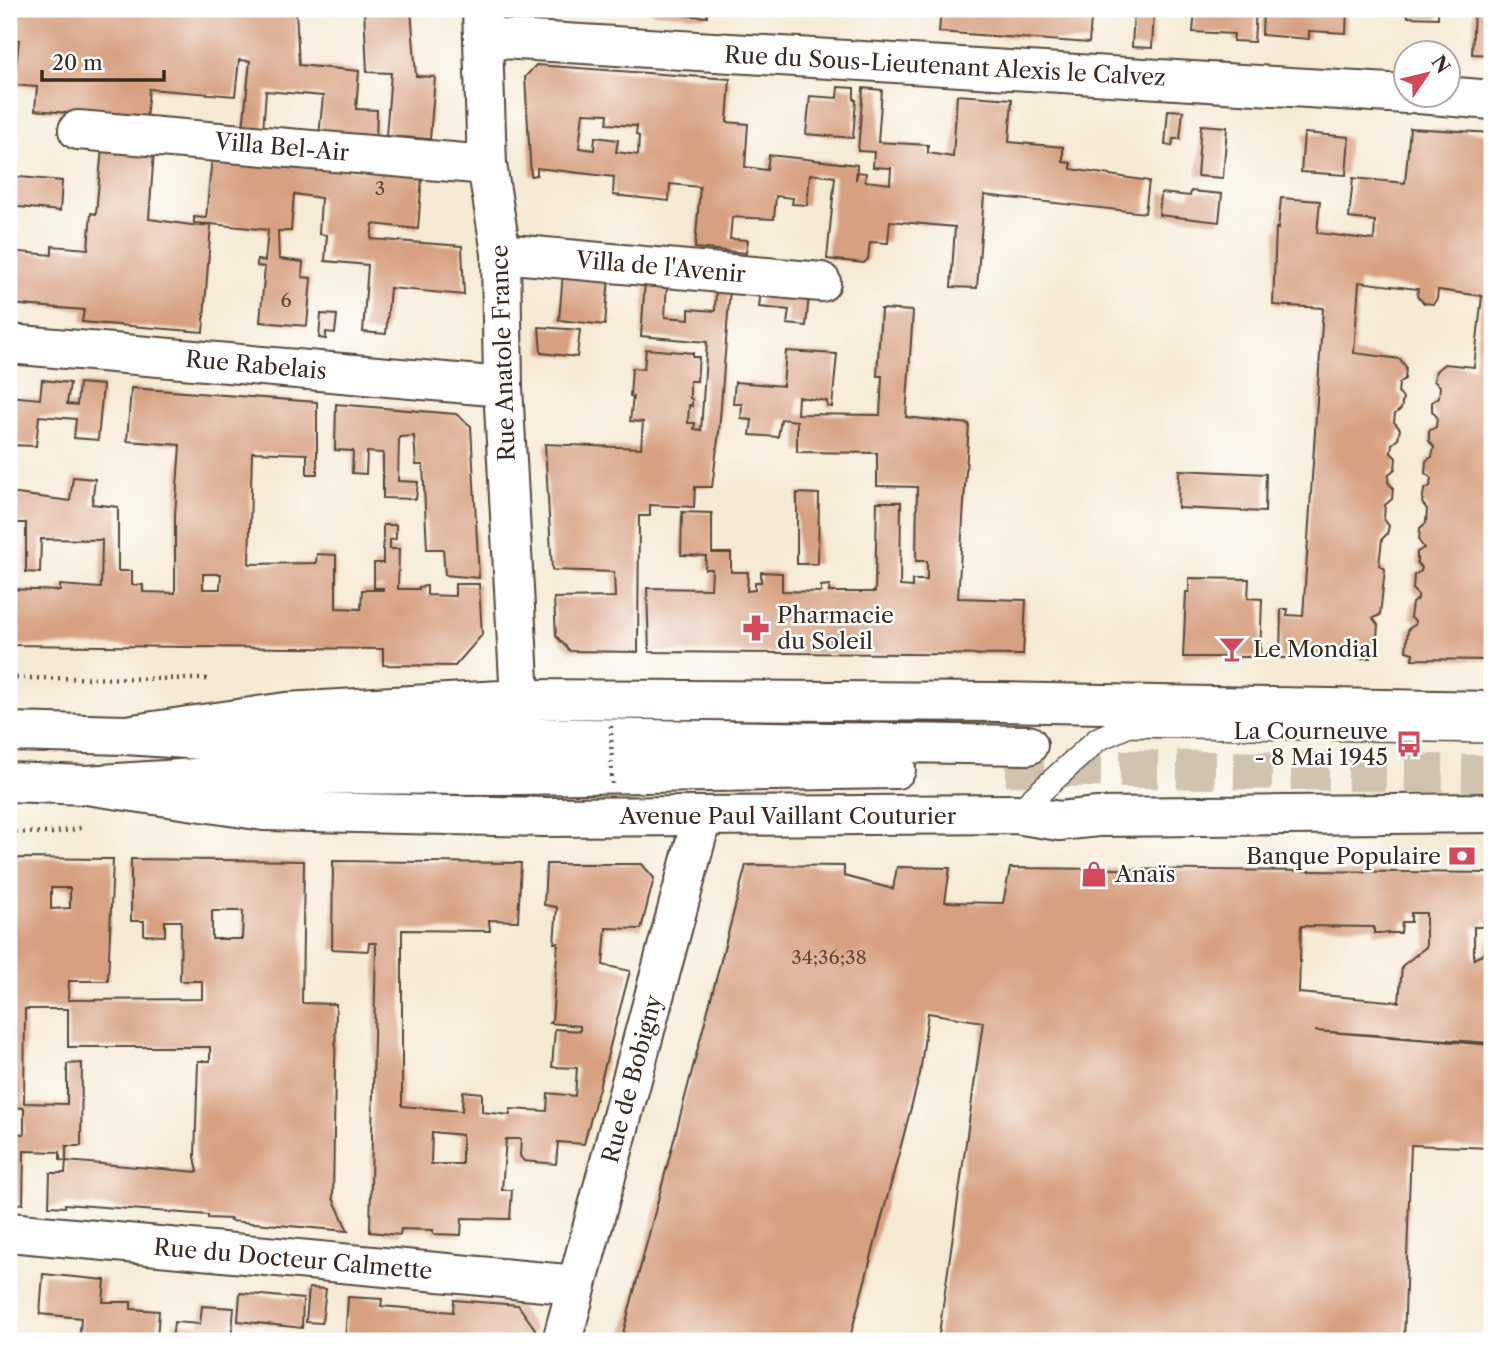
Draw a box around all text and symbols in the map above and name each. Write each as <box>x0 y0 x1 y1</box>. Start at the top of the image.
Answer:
scale bar <box>42 38 164 82</box>
north arrow <box>1392 38 1462 108</box>
street label: Rue du Sous-Lieutenant Alexis le Calvez <box>723 40 1167 92</box>
text: 20 m <box>52 50 103 75</box>
text: N <box>1426 51 1455 78</box>
street label: Villa Bel-Air <box>213 127 351 167</box>
house number: 3 <box>375 177 385 200</box>
street label: Rue Anatole France <box>485 244 521 462</box>
street label: Villa de l'Avenir <box>574 246 747 288</box>
house number: 6 <box>280 289 292 312</box>
street label: Rue Rabelais <box>184 345 328 385</box>
place label: Pharmacie du Soleil <box>777 601 894 655</box>
pharmacy icon: Pharmacie du Soleil <box>741 613 771 643</box>
bar icon: Le Mondial <box>1217 634 1247 664</box>
place label: Le Mondial <box>1253 635 1378 663</box>
place label: La Courneuve - 8 Mai 1945 <box>1233 717 1388 771</box>
bus stop icon: La Courneuve - 8 Mai 1945 <box>1394 729 1424 759</box>
street label: Avenue Paul Vaillant Couturier <box>619 802 957 830</box>
bank icon: Banque Populaire <box>1447 841 1477 871</box>
place label: Banque Populaire <box>1246 842 1441 870</box>
shop icon: Anaïs <box>1079 859 1109 889</box>
place label: Anaïs <box>1114 860 1176 888</box>
house number: 34;36;38 <box>791 946 867 969</box>
street label: Rue de Bobigny <box>596 992 668 1166</box>
street label: Rue du Docteur Calmette <box>152 1233 434 1285</box>

